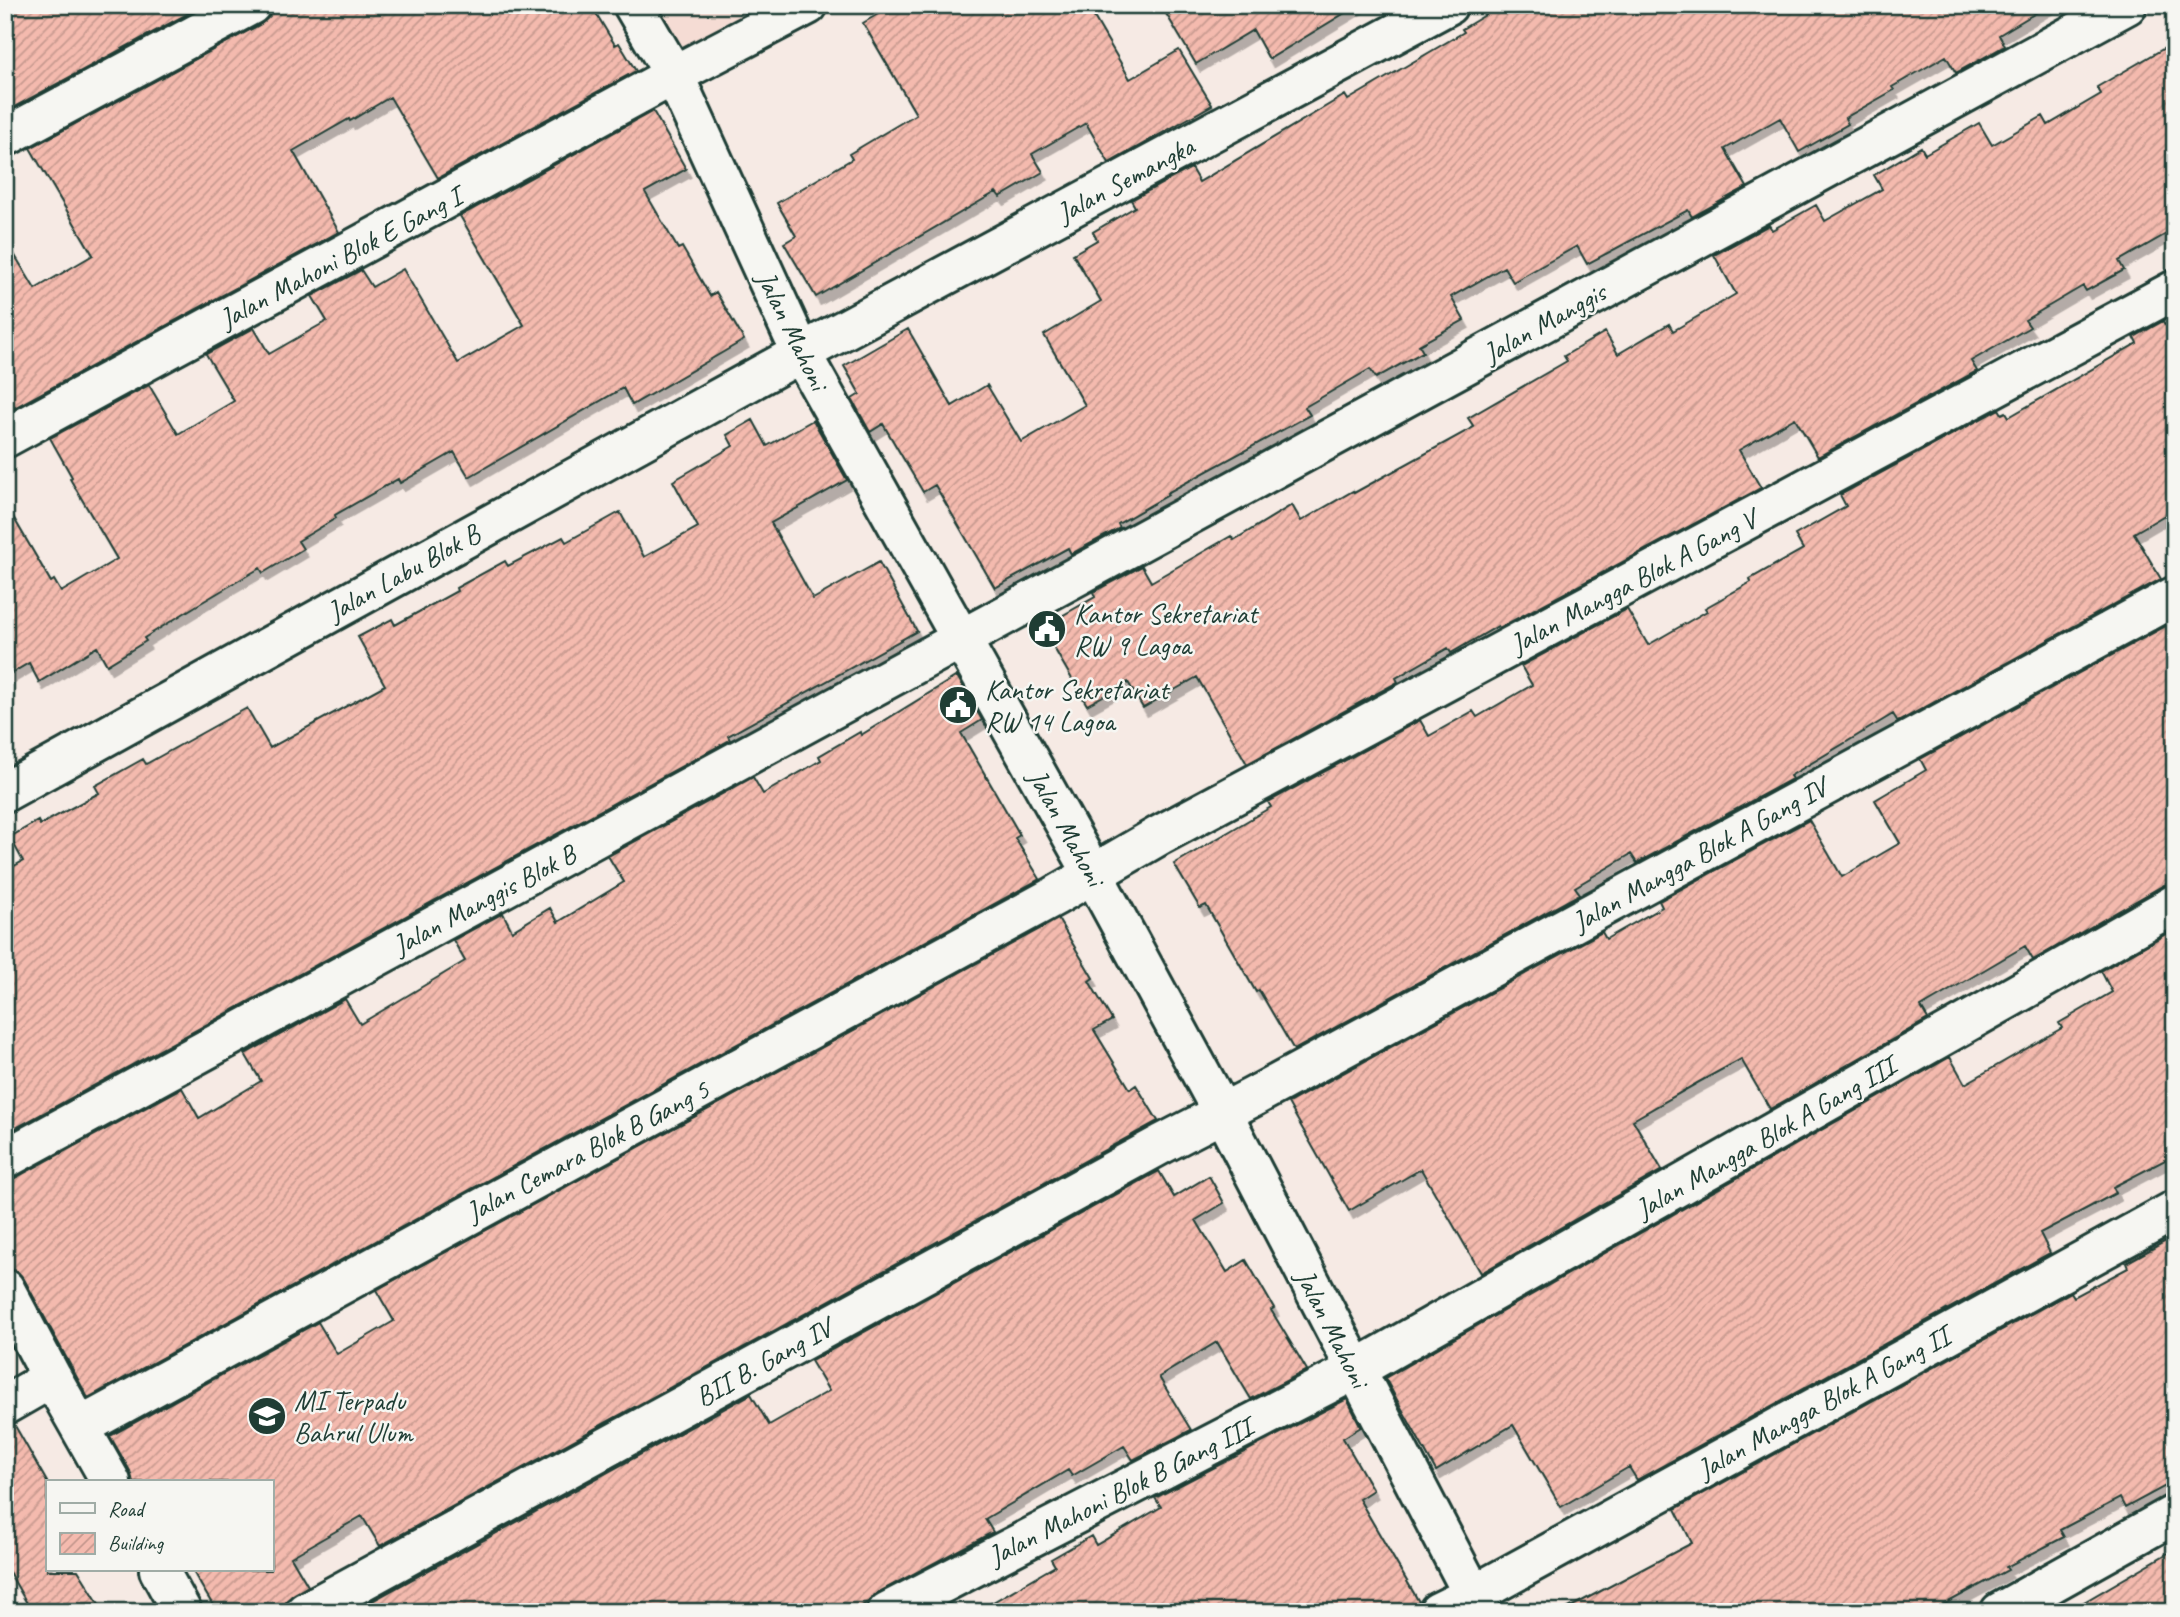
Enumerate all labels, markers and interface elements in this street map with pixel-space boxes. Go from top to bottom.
street label: Jalan Semangka [1049,128,1201,231]
street label: Jalan Mahoni Blok E Gang I [212,176,472,337]
street label: Jalan Mahoni [748,263,838,399]
street label: Jalan Manggis [1475,273,1614,371]
street label: Jalan Mangga Blok A Gang V [1502,499,1767,662]
street label: Jalan Labu Blok B [319,515,488,630]
place label: Kantor Sekretariat RW 9 Lagoa [1074,596,1260,663]
public building icon: Kantor Sekretariat RW 9 Lagoa [1026,608,1068,650]
place label: Kantor Sekretariat RW 14 Lagoa [985,672,1171,739]
public building icon: Kantor Sekretariat RW 14 Lagoa [937,684,979,726]
street label: Jalan Mahoni [1019,761,1115,895]
street label: Jalan Mangga Blok A Gang IV [1564,767,1837,940]
street label: Jalan Manggis Blok B [385,835,584,963]
street label: Jalan Mangga Blok A Gang III [1627,1046,1907,1227]
street label: Jalan Cemara Blok B Gang 5 [458,1071,716,1230]
street label: Jalan Mahoni [1287,1262,1379,1397]
street label: BII B. Gang IV [689,1308,842,1414]
street label: Jalan Mangga Blok A Gang II [1689,1316,1961,1487]
place label: MI Terpadu Bahrul Ulum [294,1383,414,1450]
school or university icon: MI Terpadu Bahrul Ulum [246,1395,288,1437]
street label: Jalan Mahoni Blok B Gang III [981,1407,1263,1574]
legend [46,1480,273,1572]
text: Road [108,1496,147,1522]
text: Building [108,1530,165,1556]

